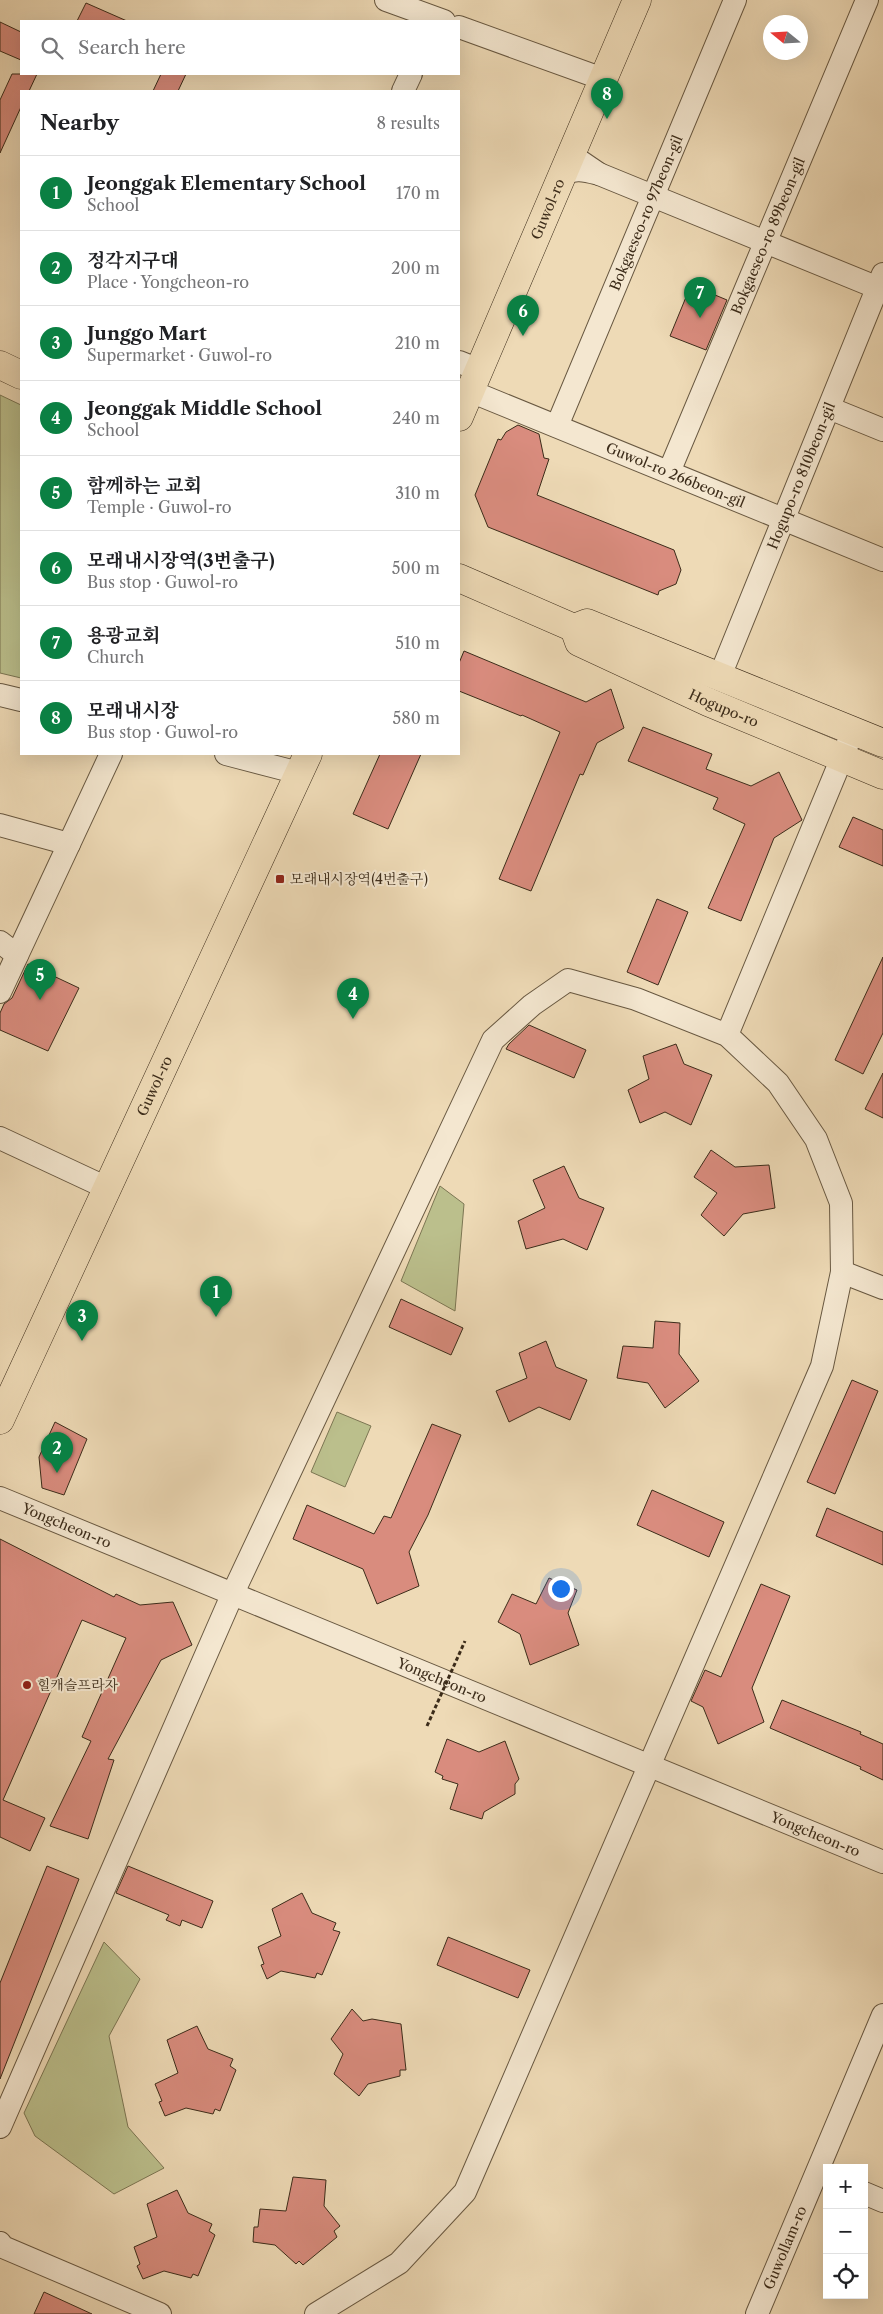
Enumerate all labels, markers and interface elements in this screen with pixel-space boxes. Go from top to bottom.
north arrow [763,15,808,60]
search box [20,20,460,75]
icon: search [38,34,66,62]
text: Search here [78,36,186,59]
pin: 8 [591,78,623,119]
text: Nearby [40,110,119,135]
text: 8 results [377,113,440,133]
street label: Bokgaeseo-ro 97beon-gil [606,132,687,293]
street label: Bokgaeseo-ro 89beon-gil [727,155,809,317]
text: Jeonggak Elementary School [87,172,366,195]
street label: Guwol-ro [527,176,569,242]
text: 1 [52,183,60,203]
text: 170 m [396,183,440,203]
text: School [87,195,139,215]
text: 정각지구대 [87,249,179,272]
text: 2 [51,258,61,278]
text: 200 m [391,258,440,278]
text: Place · Yongcheon-ro [87,272,249,292]
pin: 7 [684,277,716,318]
pin: 6 [507,295,539,336]
text: Junggo Mart [87,322,207,345]
text: 3 [51,333,61,353]
text: 210 m [395,333,440,353]
text: Supermarket · Guwol-ro [87,345,272,365]
text: Jeonggak Middle School [87,397,322,420]
street label: Hogupo-ro 810beon-gil [763,400,839,552]
text: 4 [51,408,61,428]
text: 240 m [392,408,440,428]
text: School [87,420,139,440]
street label: Guwol-ro 266beon-gil [603,439,748,512]
text: 함께하는 교회 [87,474,202,497]
text: 5 [52,483,60,503]
text: 310 m [395,483,440,503]
text: Temple · Guwol-ro [87,497,232,517]
text: 모래내시장역(3번출구) [87,549,275,572]
text: 6 [51,558,61,578]
text: 500 m [392,558,440,578]
text: Bus stop · Guwol-ro [87,572,238,592]
text: 용광교회 [87,624,160,647]
text: 7 [52,633,60,653]
text: 510 m [395,633,440,653]
text: Church [87,647,144,667]
street label: Hogupo-ro [686,685,761,731]
text: 모래내시장 [87,699,179,722]
text: 8 [51,708,61,728]
text: 580 m [393,708,440,728]
text: Bus stop · Guwol-ro [87,722,238,742]
place label: 모래내시장역(4번출구) [290,870,428,888]
marker: 모래내시장역(4번출구) [274,873,286,885]
pin: 5 [24,959,56,1000]
pin: 4 [337,978,369,1019]
street label: Guwol-ro [133,1053,176,1119]
pin: 1 [200,1276,232,1317]
pin: 3 [66,1300,98,1341]
pin: 2 [41,1432,73,1473]
street label: Yongcheon-ro [18,1499,114,1552]
your location [548,1576,574,1602]
street label: Yongcheon-ro [394,1653,489,1707]
place label: 힐캐슬프라자 [37,1676,119,1694]
marker: 힐캐슬프라자 [21,1679,33,1691]
street label: Yongcheon-ro [767,1807,863,1861]
map controls [823,2164,868,2299]
button: + [823,2164,868,2209]
street label: Guwollam-ro [759,2203,811,2292]
button: − [823,2209,868,2254]
button: locate [823,2254,868,2299]

